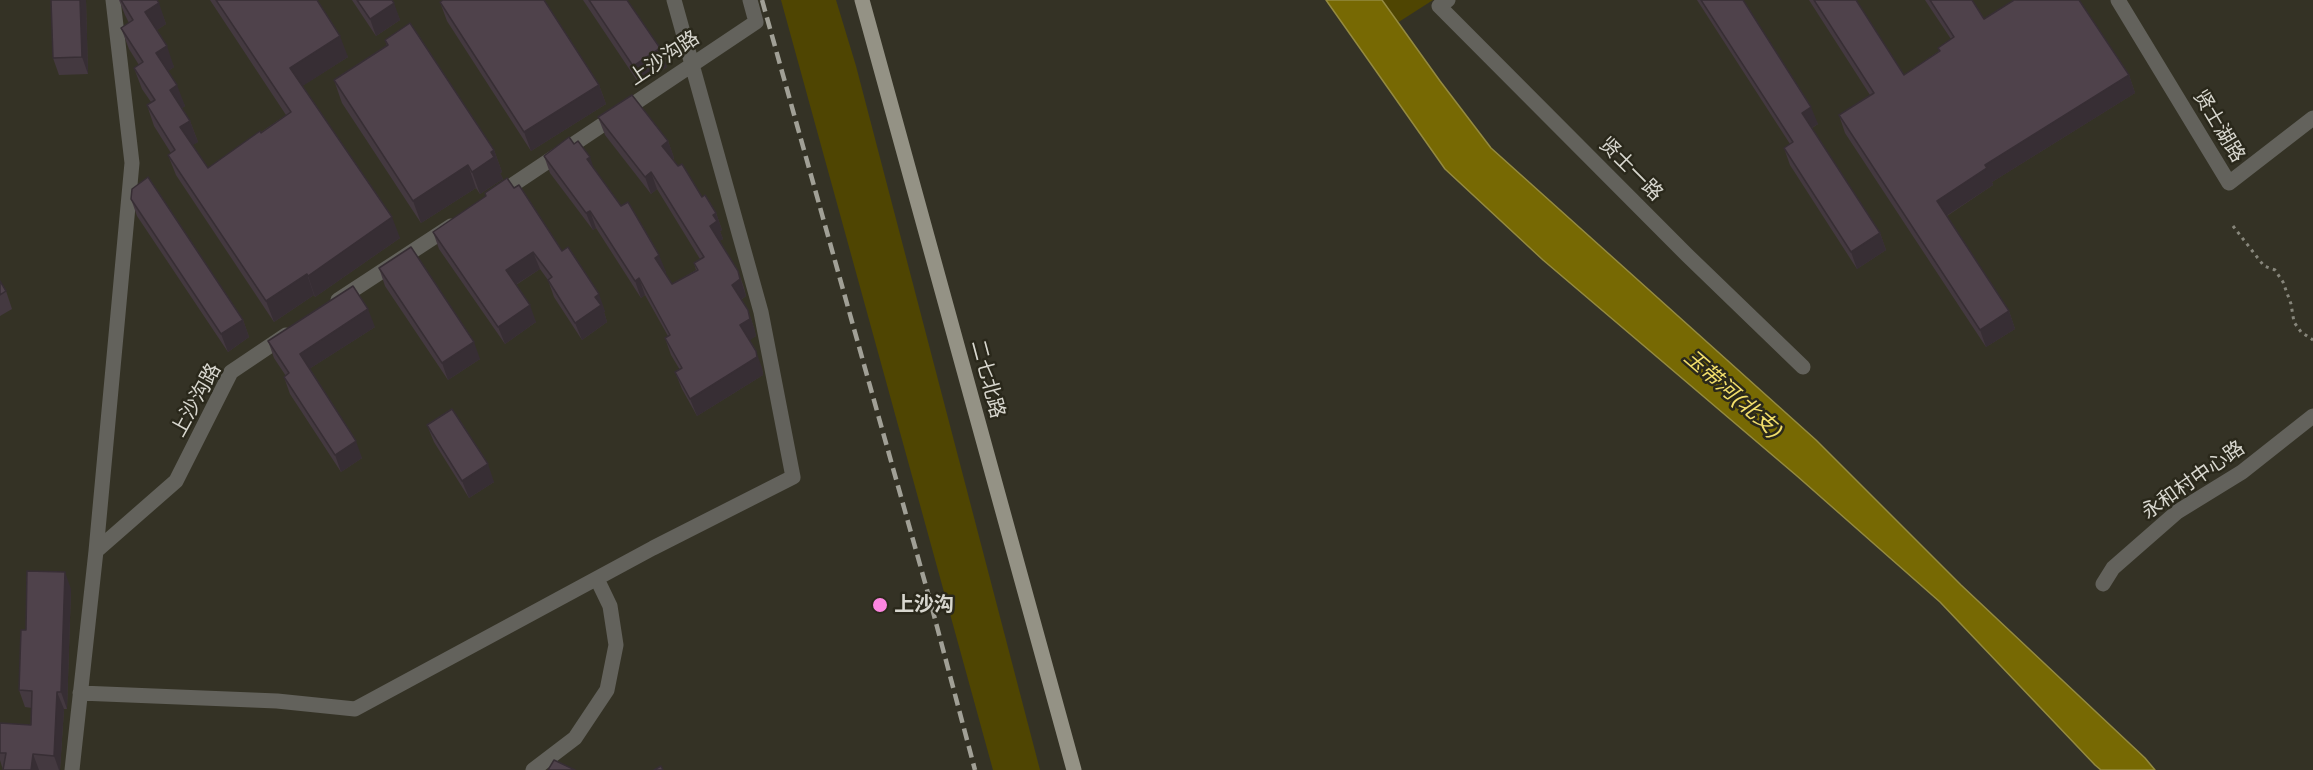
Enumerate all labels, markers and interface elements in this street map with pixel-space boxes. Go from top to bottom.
street label: 上沙沟路 [624,26,704,90]
street label: 贤士湖路 [2188,86,2250,166]
street label: 贤士一路 [1594,132,1668,206]
street label: 二七北路 [966,337,1010,421]
water label: 玉带河(北支) [1679,345,1787,443]
street label: 上沙沟路 [166,359,226,441]
street label: 永和村中心路 [2137,436,2249,524]
place label: 上沙沟 [894,593,954,617]
marker: 上沙沟 [871,596,889,614]

